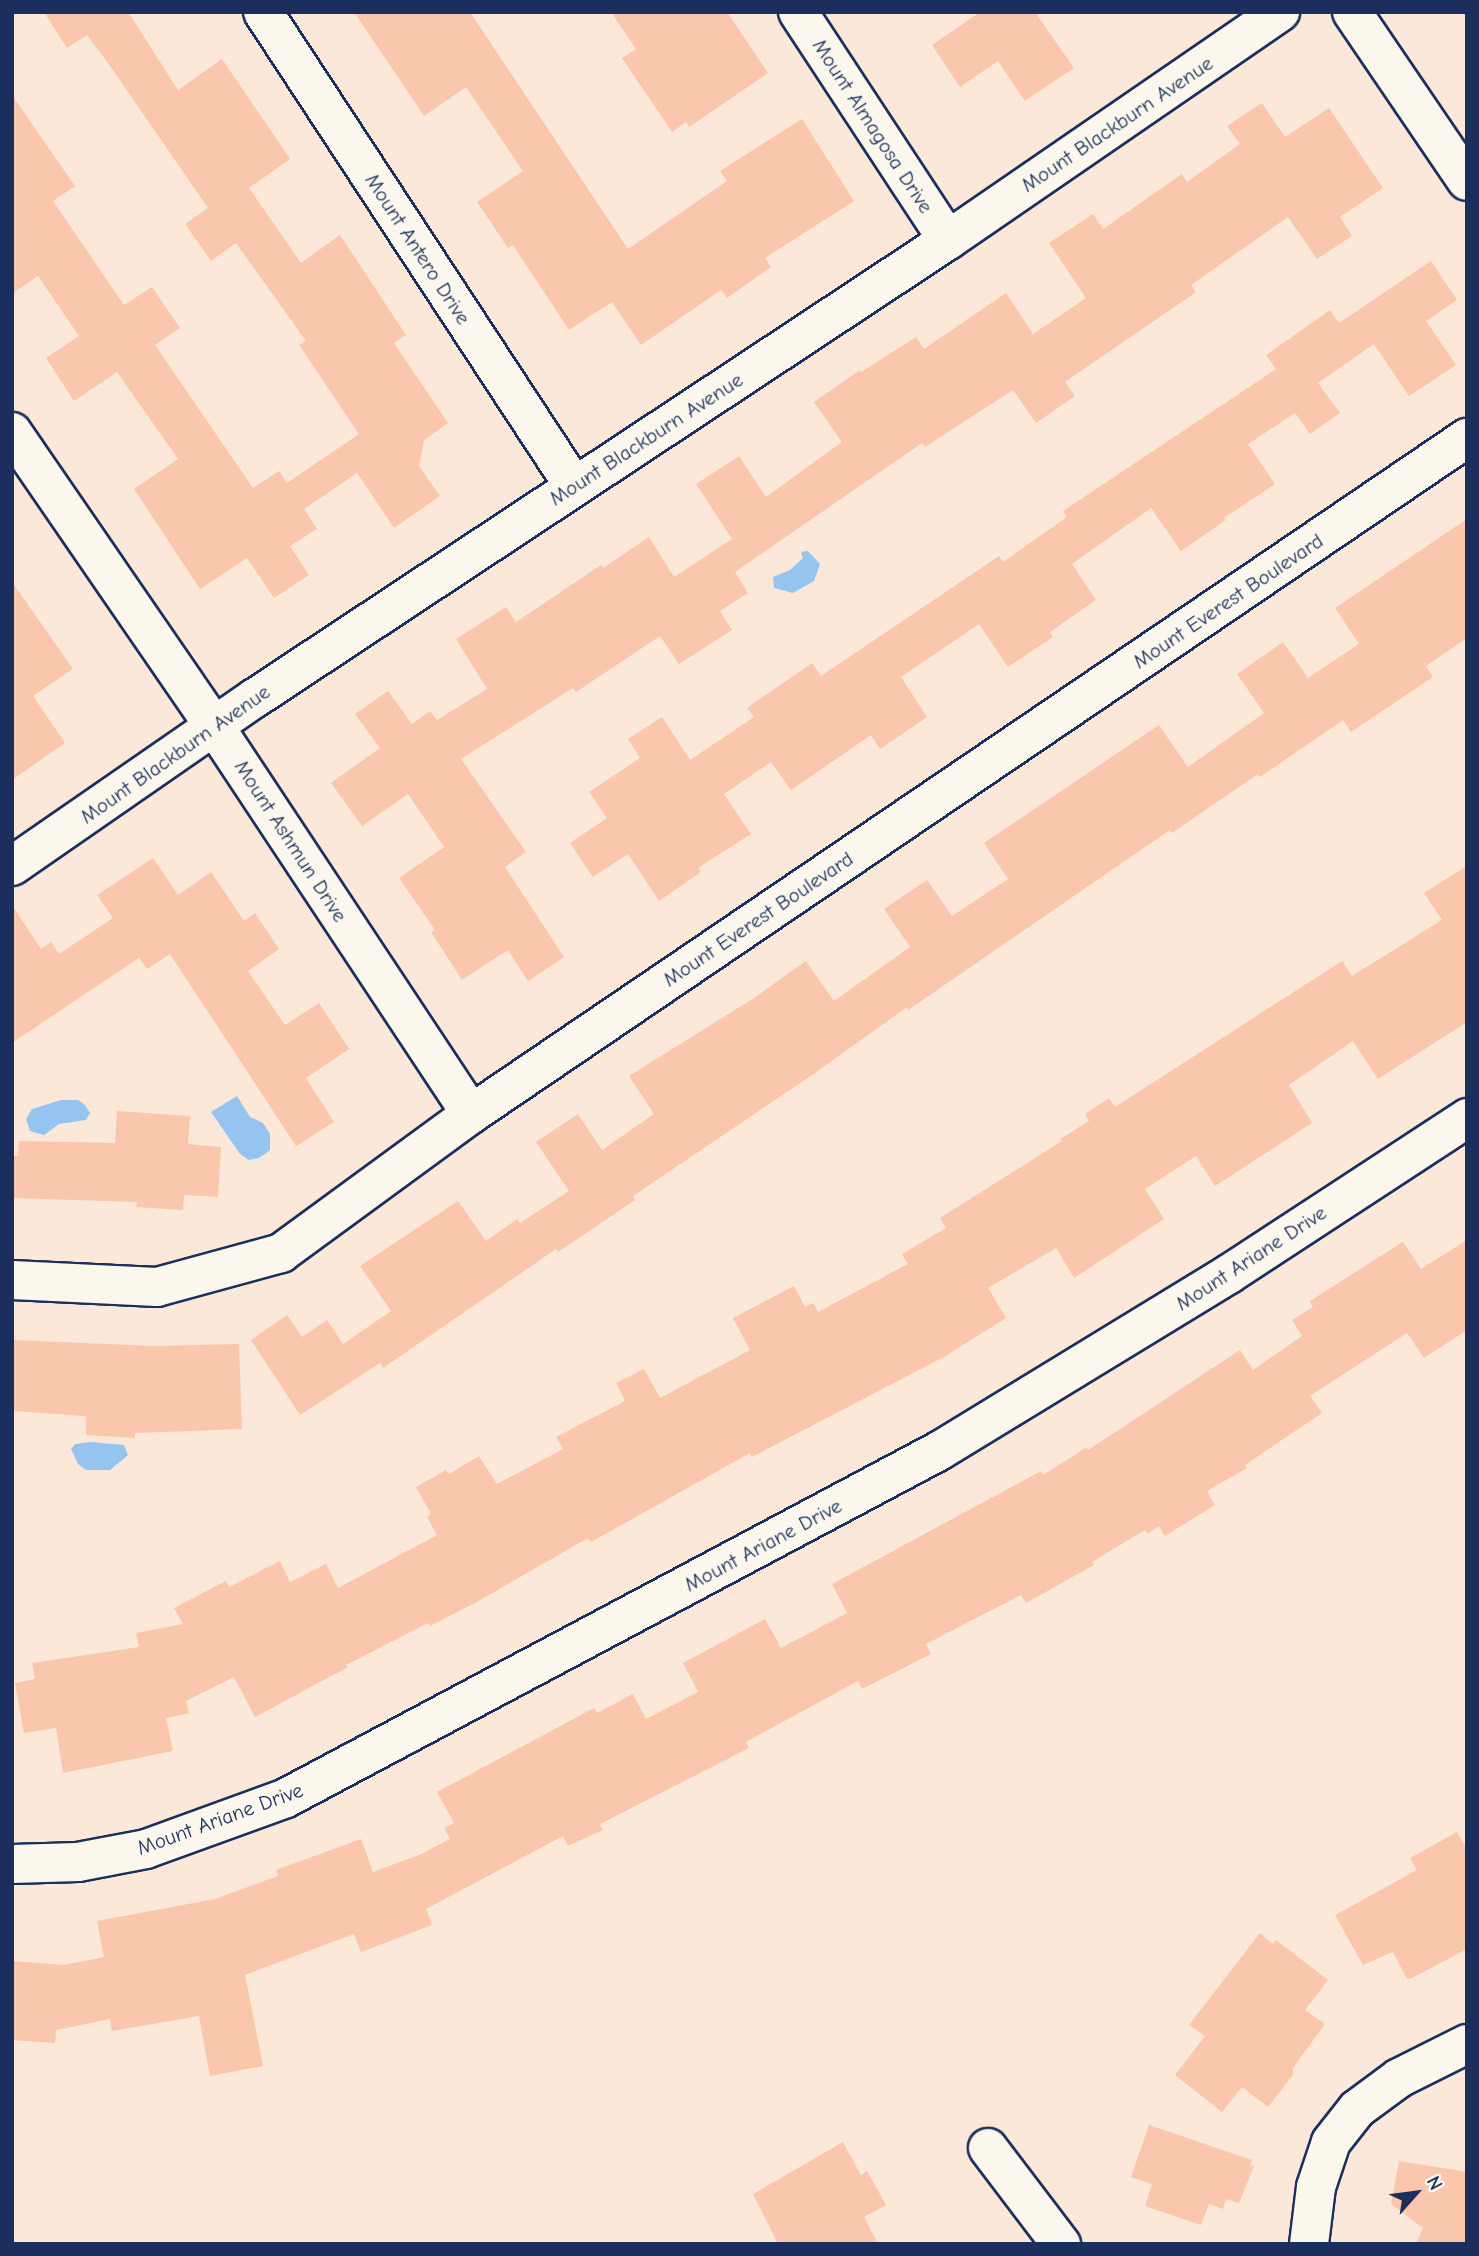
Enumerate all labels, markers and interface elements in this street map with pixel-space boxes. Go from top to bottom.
street label: Mount Almagosa Drive [807,34,939,218]
street label: Mount Blackburn Avenue [1016,50,1218,198]
street label: Mount Antero Drive [360,169,476,329]
street label: Mount Blackburn Avenue [544,367,748,511]
street label: Mount Everest Boulevard [1128,528,1328,674]
street label: Mount Blackburn Avenue [75,679,275,829]
street label: Mount Ashmun Drive [229,755,353,927]
street label: Mount Everest Boulevard [658,846,858,992]
street label: Mount Ariane Drive [1171,1200,1331,1316]
street label: Mount Ariane Drive [680,1493,846,1597]
street label: Mount Ariane Drive [134,1777,306,1861]
north arrow [1381,2158,1451,2228]
text: N [1422,2172,1447,2194]

